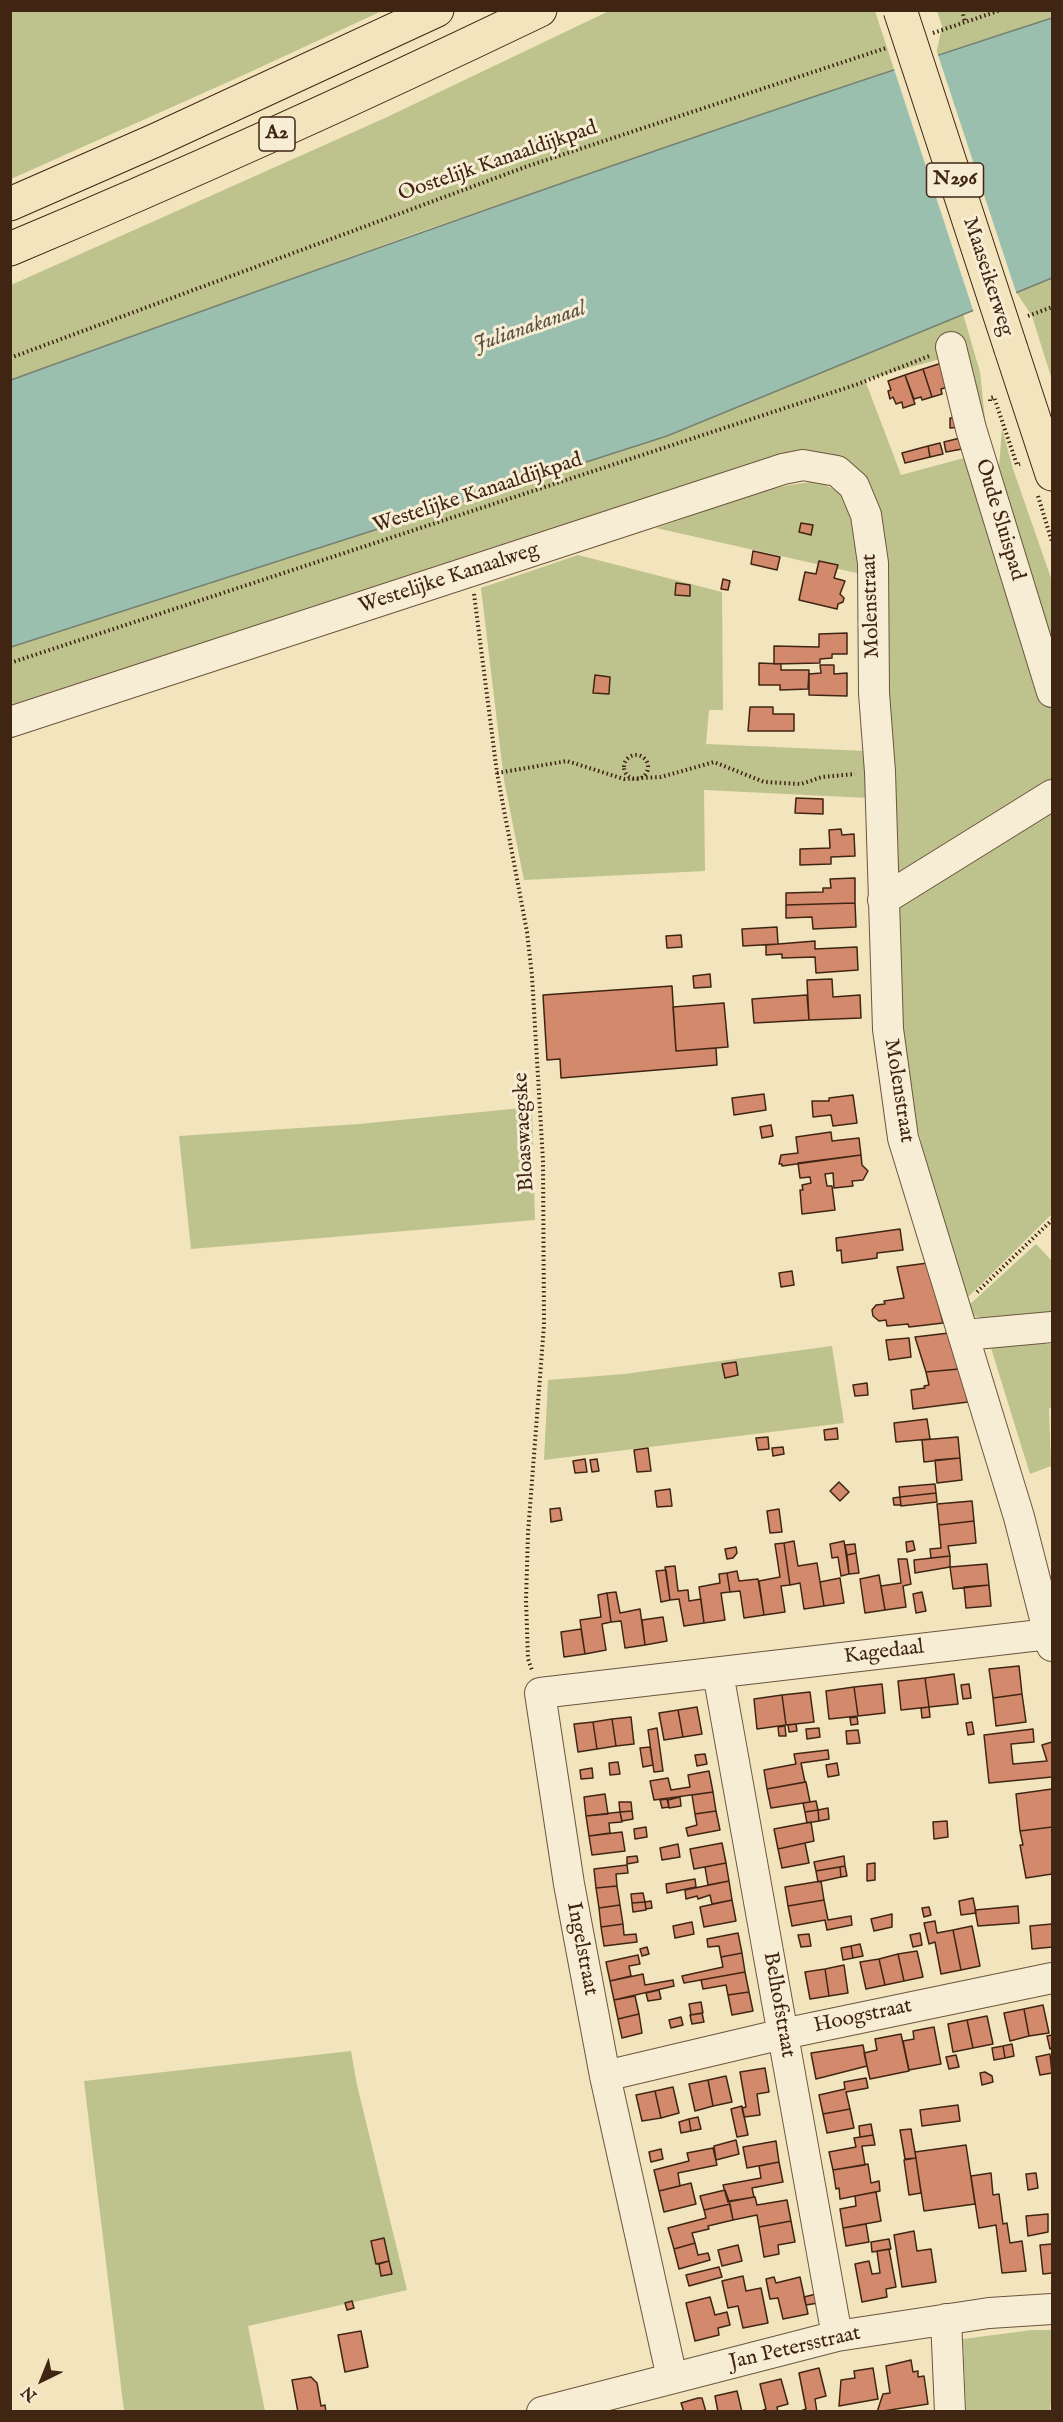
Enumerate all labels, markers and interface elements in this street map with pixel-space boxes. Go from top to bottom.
street label: Oostelijk Kanaaldijkpad [395,116,601,208]
road number: A2 [259,117,295,151]
road number: N296 [926,163,984,197]
street label: Maaseikerweg [956,214,1018,340]
water label: Julianakanaal [470,297,590,359]
street label: Westelijke Kanaaldijkpad [370,448,586,540]
street label: Oude Sluispad [969,456,1029,584]
street label: Westelijke Kanaalweg [356,538,542,620]
street label: Molenstraat [858,553,886,659]
street label: Molenstraat [877,1037,919,1145]
street label: Bloaswaegske [509,1072,541,1192]
street label: Kagedaal [843,1636,925,1670]
street label: Ingelstraat [560,1900,602,1998]
street label: Belhofstraat [756,1950,800,2060]
street label: Hoogstraat [812,1994,914,2040]
street label: Jan Petersstraat [727,2322,863,2376]
north arrow [12,2350,72,2410]
text: N [18,2381,42,2405]

